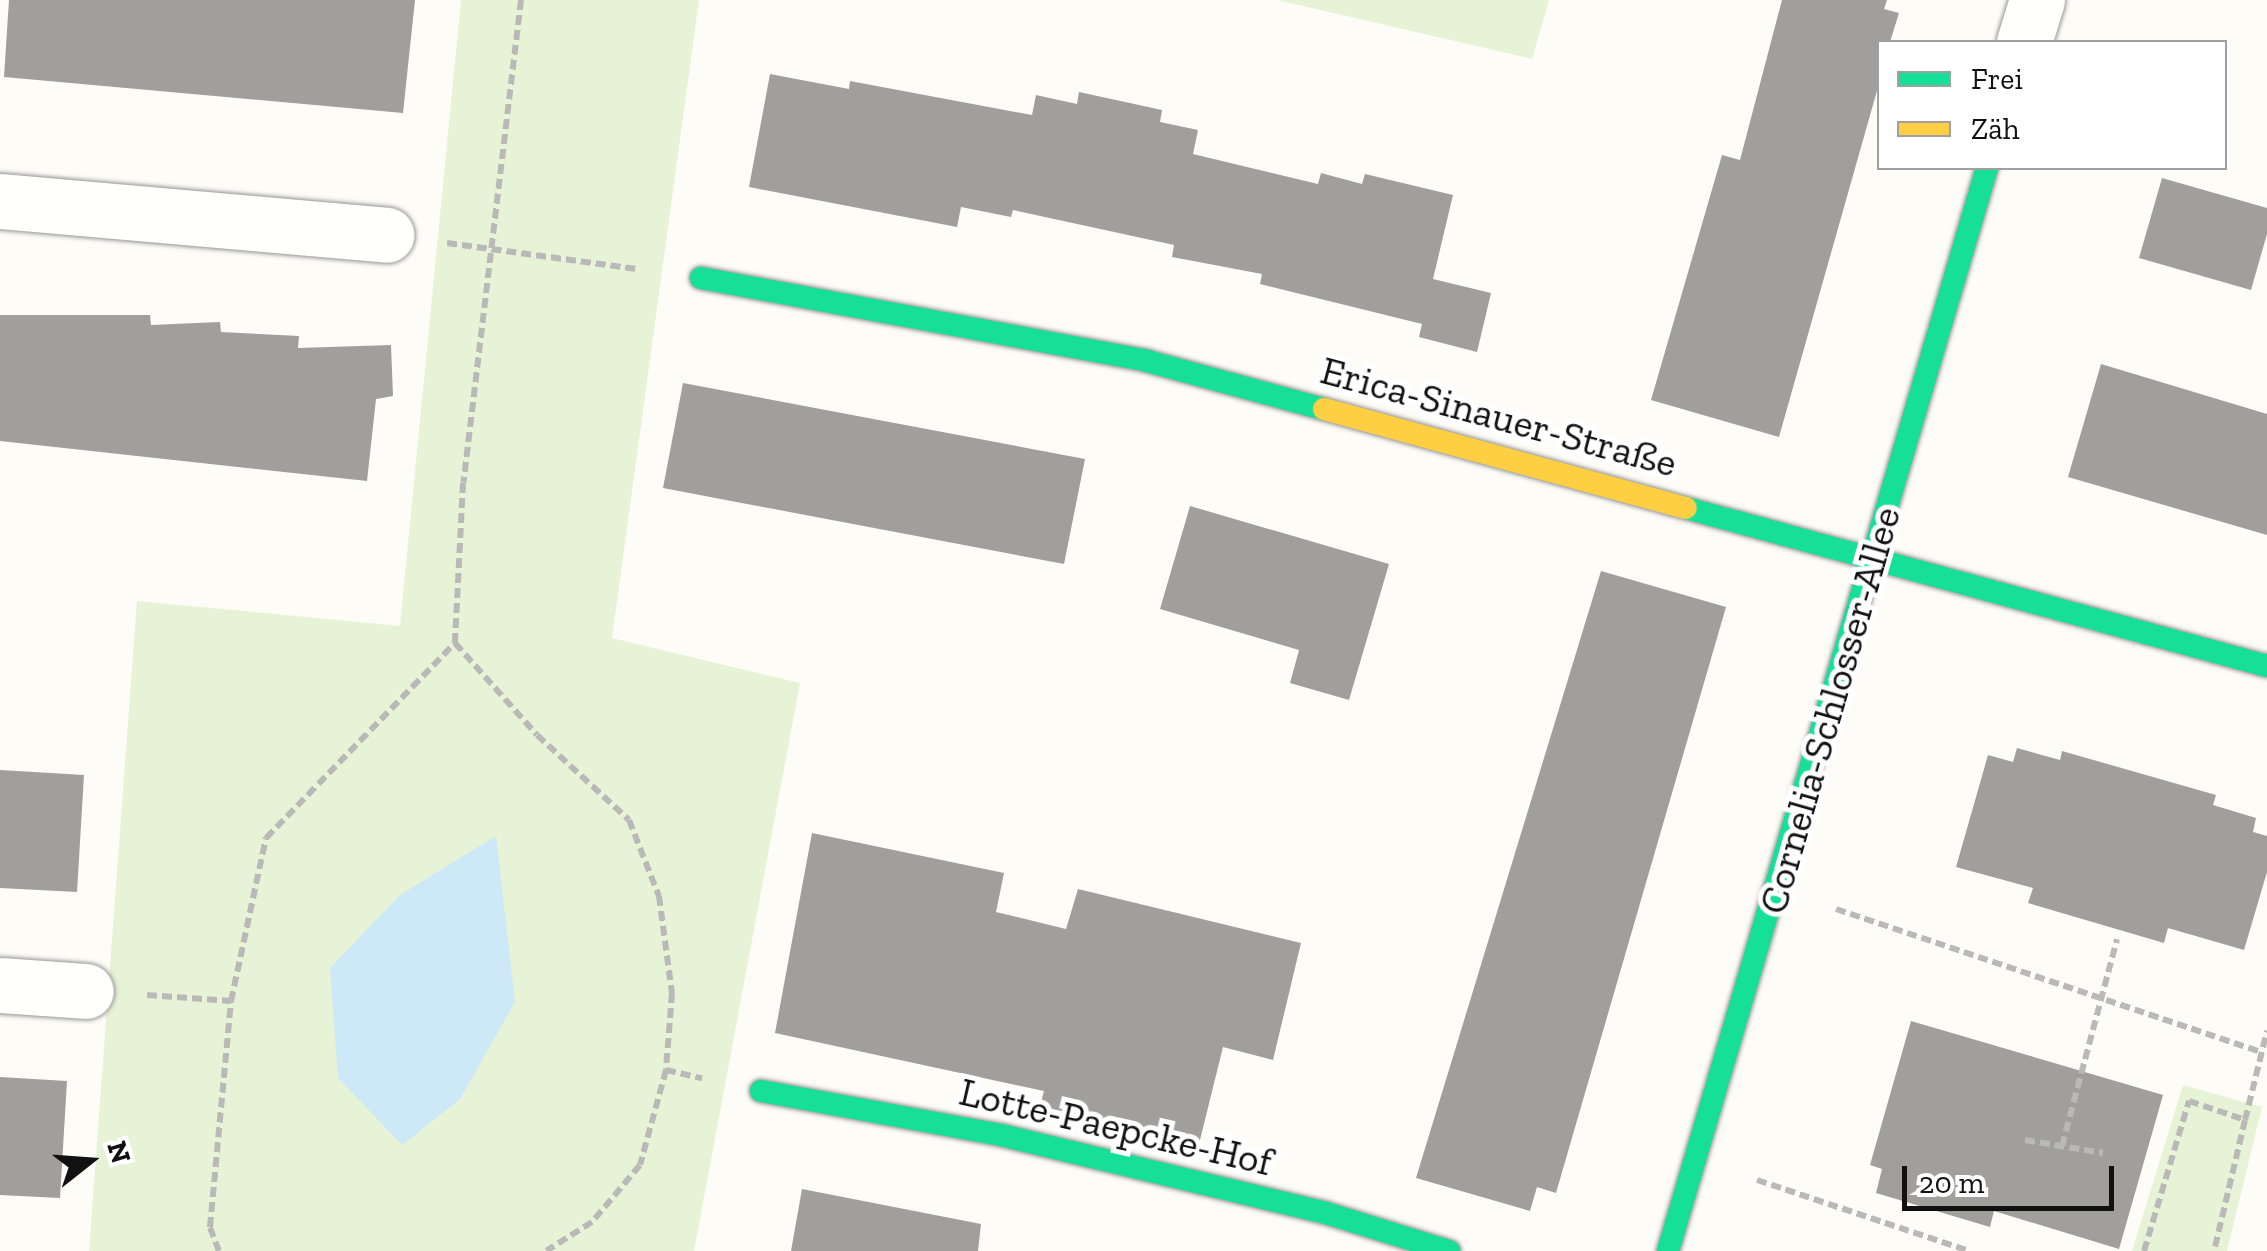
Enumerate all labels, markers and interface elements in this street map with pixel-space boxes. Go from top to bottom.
legend [1877,40,2227,170]
text: Frei [1971,61,2023,97]
text: Zäh [1971,111,2020,147]
street label: Erica-Sinauer-Straße [1316,345,1682,487]
street label: Cornelia-Schlosser-Allee [1748,501,1910,919]
street label: Lotte-Paepcke-Hof [955,1067,1277,1185]
north arrow [40,1111,140,1211]
text: N [100,1137,138,1167]
scale bar [1907,1146,2120,1208]
text: 20 m [1919,1165,1984,1201]

